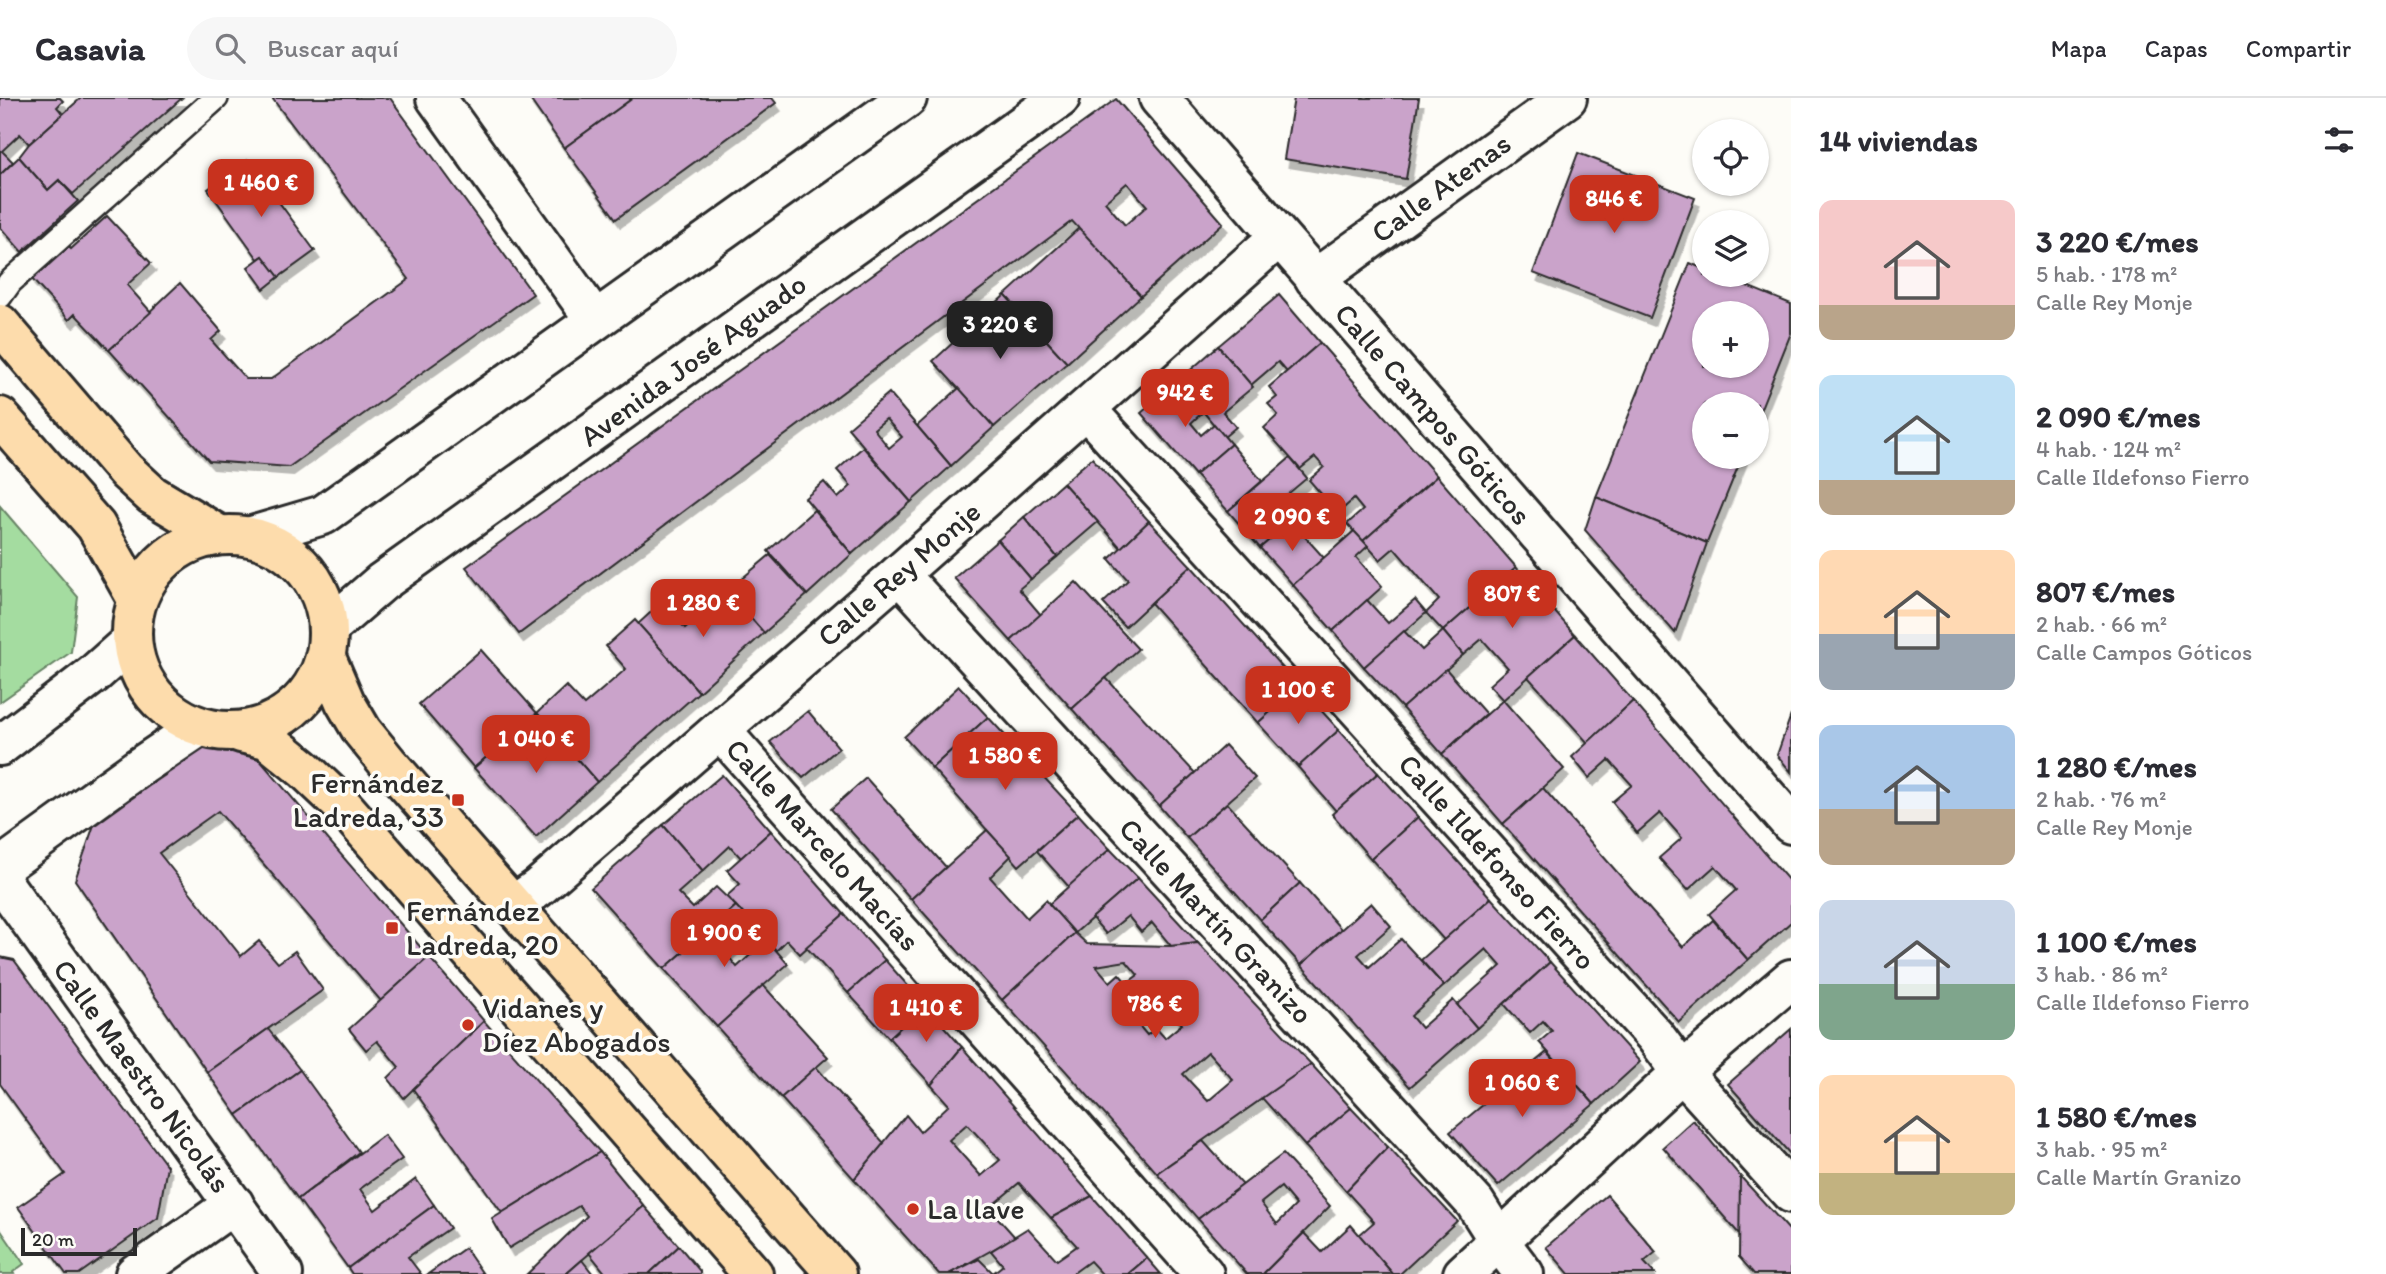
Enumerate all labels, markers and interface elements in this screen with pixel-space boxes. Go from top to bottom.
search box [187,17,677,80]
text: Casavia [35,29,145,68]
icon: search [211,29,249,67]
text: Buscar aquí [267,32,399,64]
text: Mapa [2051,34,2107,63]
text: Capas [2145,34,2208,63]
text: Compartir [2246,34,2351,63]
map controls [1692,119,1769,469]
button: locate [1692,119,1769,196]
icon: filters [2320,121,2358,159]
text: 14 viviendas [1819,122,1978,159]
street label: Calle Atenas [1364,124,1518,251]
pin: 1 460 € [196,159,326,219]
text: 1 460 € [224,168,298,196]
pin: 846 € [1565,176,1663,235]
text: 846 € [1586,184,1642,212]
button: layers [1692,210,1769,287]
text: 3 220 €/mes [2036,223,2199,260]
icon: home [1875,228,1959,312]
text: 5 hab. · 178 m² [2036,260,2177,288]
street label: Avenida José Aguado [572,265,813,454]
text: Calle Rey Monje [2036,288,2193,316]
street label: Calle Campos Góticos [1327,295,1540,532]
button: + [1692,301,1769,378]
pin: 3 220 € [935,302,1065,361]
text: 3 220 € [963,310,1037,338]
pin: 942 € [1136,370,1234,429]
text: 942 € [1157,378,1213,406]
button: − [1692,392,1769,469]
text: 2 090 €/mes [2036,398,2201,435]
icon: home [1875,403,1959,487]
text: 4 hab. · 124 m² [2036,435,2181,463]
text: Calle Ildefonso Fierro [2036,463,2249,491]
street label: Calle Rey Monje [809,493,988,655]
pin: 2 090 € [1227,494,1357,553]
text: 2 090 € [1254,502,1330,530]
pin: 807 € [1463,570,1561,630]
text: 807 €/mes [2036,573,2175,610]
icon: home [1875,578,1959,662]
text: 807 € [1484,579,1540,607]
pin: 1 280 € [638,580,768,639]
text: 1 280 € [666,588,740,616]
text: 2 hab. · 66 m² [2036,610,2167,638]
text: Calle Campos Góticos [2036,638,2252,666]
pin: 1 100 € [1233,666,1363,726]
text: 1 100 € [1261,675,1335,703]
pin: 1 040 € [471,716,601,775]
text: 1 040 € [498,724,574,752]
street label: Calle Marcelo Macías [718,731,929,959]
pin: 1 580 € [940,732,1070,792]
text: 1 580 € [968,741,1042,769]
street label: Calle Ildefonso Fierro [1390,746,1604,977]
text: 1 280 €/mes [2036,748,2197,785]
icon: home [1875,753,1959,837]
place label: Fernández Ladreda, 33 [293,764,444,835]
text: 2 hab. · 76 m² [2036,785,2166,813]
marker: Fernández Ladreda, 33 [450,792,466,808]
street label: Calle Martín Granizo [1111,810,1321,1031]
text: Calle Rey Monje [2036,813,2193,841]
place label: Fernández Ladreda, 20 [406,892,559,963]
pin: 1 900 € [659,910,789,969]
text: 1 900 € [687,918,761,946]
marker: Fernández Ladreda, 20 [384,920,400,936]
text: 1 100 €/mes [2036,923,2197,960]
icon: home [1875,928,1959,1012]
street label: Calle Maestro Nicolás [45,952,240,1200]
text: 3 hab. · 86 m² [2036,960,2168,988]
pin: 786 € [1106,981,1204,1040]
pin: 1 410 € [861,984,991,1044]
text: Calle Ildefonso Fierro [2036,988,2249,1016]
place label: Vidanes y Díez Abogados [482,989,671,1060]
text: 786 € [1128,989,1182,1017]
text: 1 410 € [890,993,962,1021]
marker: Vidanes y Díez Abogados [460,1017,476,1033]
pin: 1 060 € [1457,1060,1587,1119]
text: 1 060 € [1485,1068,1559,1096]
text: 1 580 €/mes [2036,1098,2197,1135]
icon: home [1875,1103,1959,1187]
text: 3 hab. · 95 m² [2036,1135,2167,1163]
text: Calle Martín Granizo [2036,1163,2242,1191]
place label: La llave [927,1190,1025,1227]
marker: La llave [905,1201,921,1217]
scale bar [21,1225,136,1257]
text: 20 m [32,1228,74,1251]

